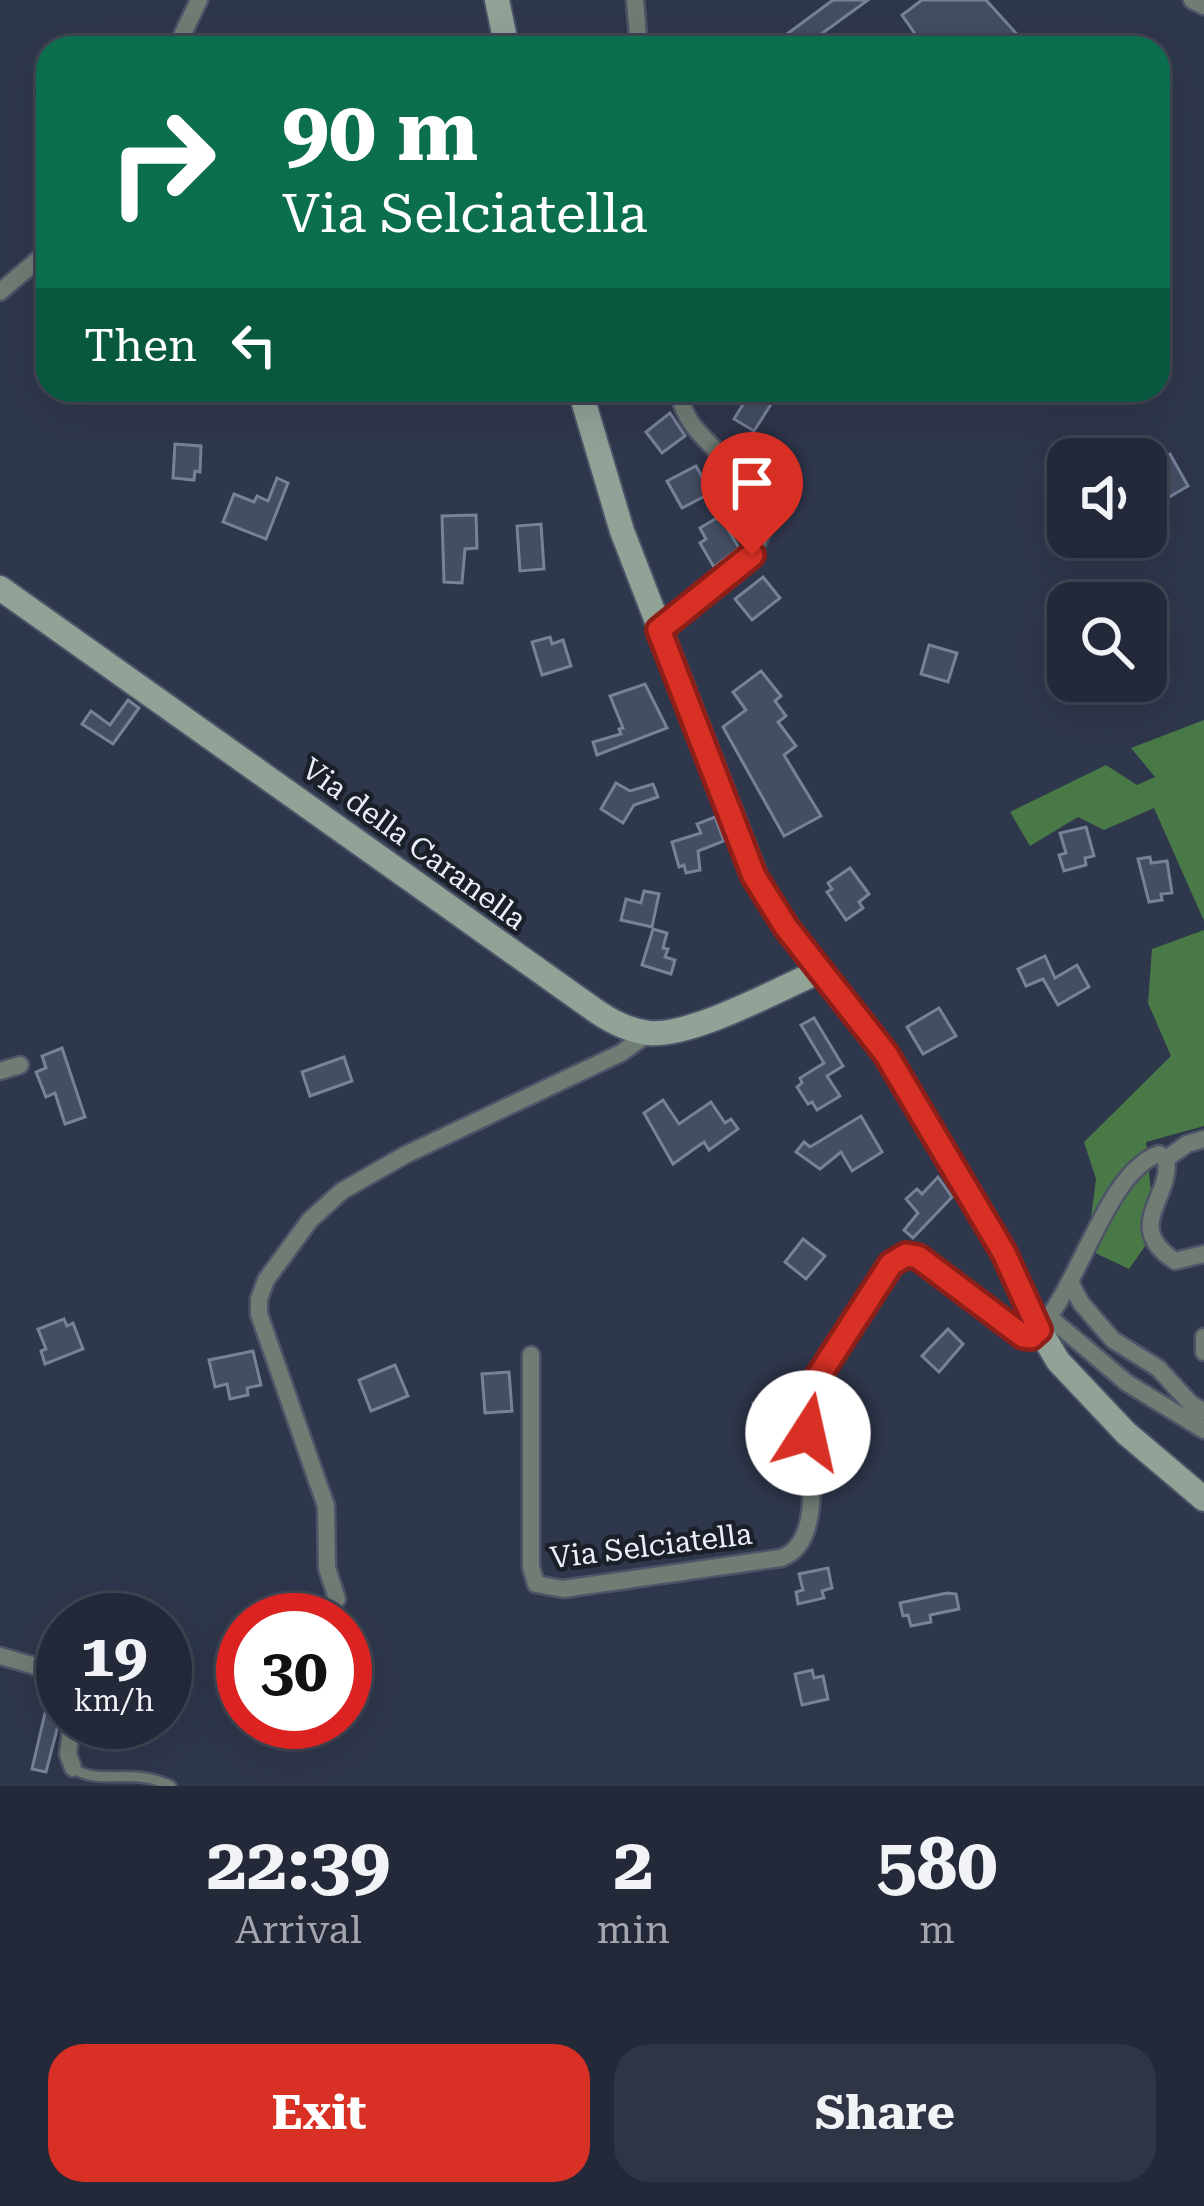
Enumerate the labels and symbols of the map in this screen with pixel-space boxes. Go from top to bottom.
pin [701,432,803,555]
street label: Via della Caranella [295,751,533,937]
position arrow [745,1370,871,1496]
street label: Via Selciatella [548,1516,754,1575]
speed limit sign: 30 [216,1593,372,1749]

